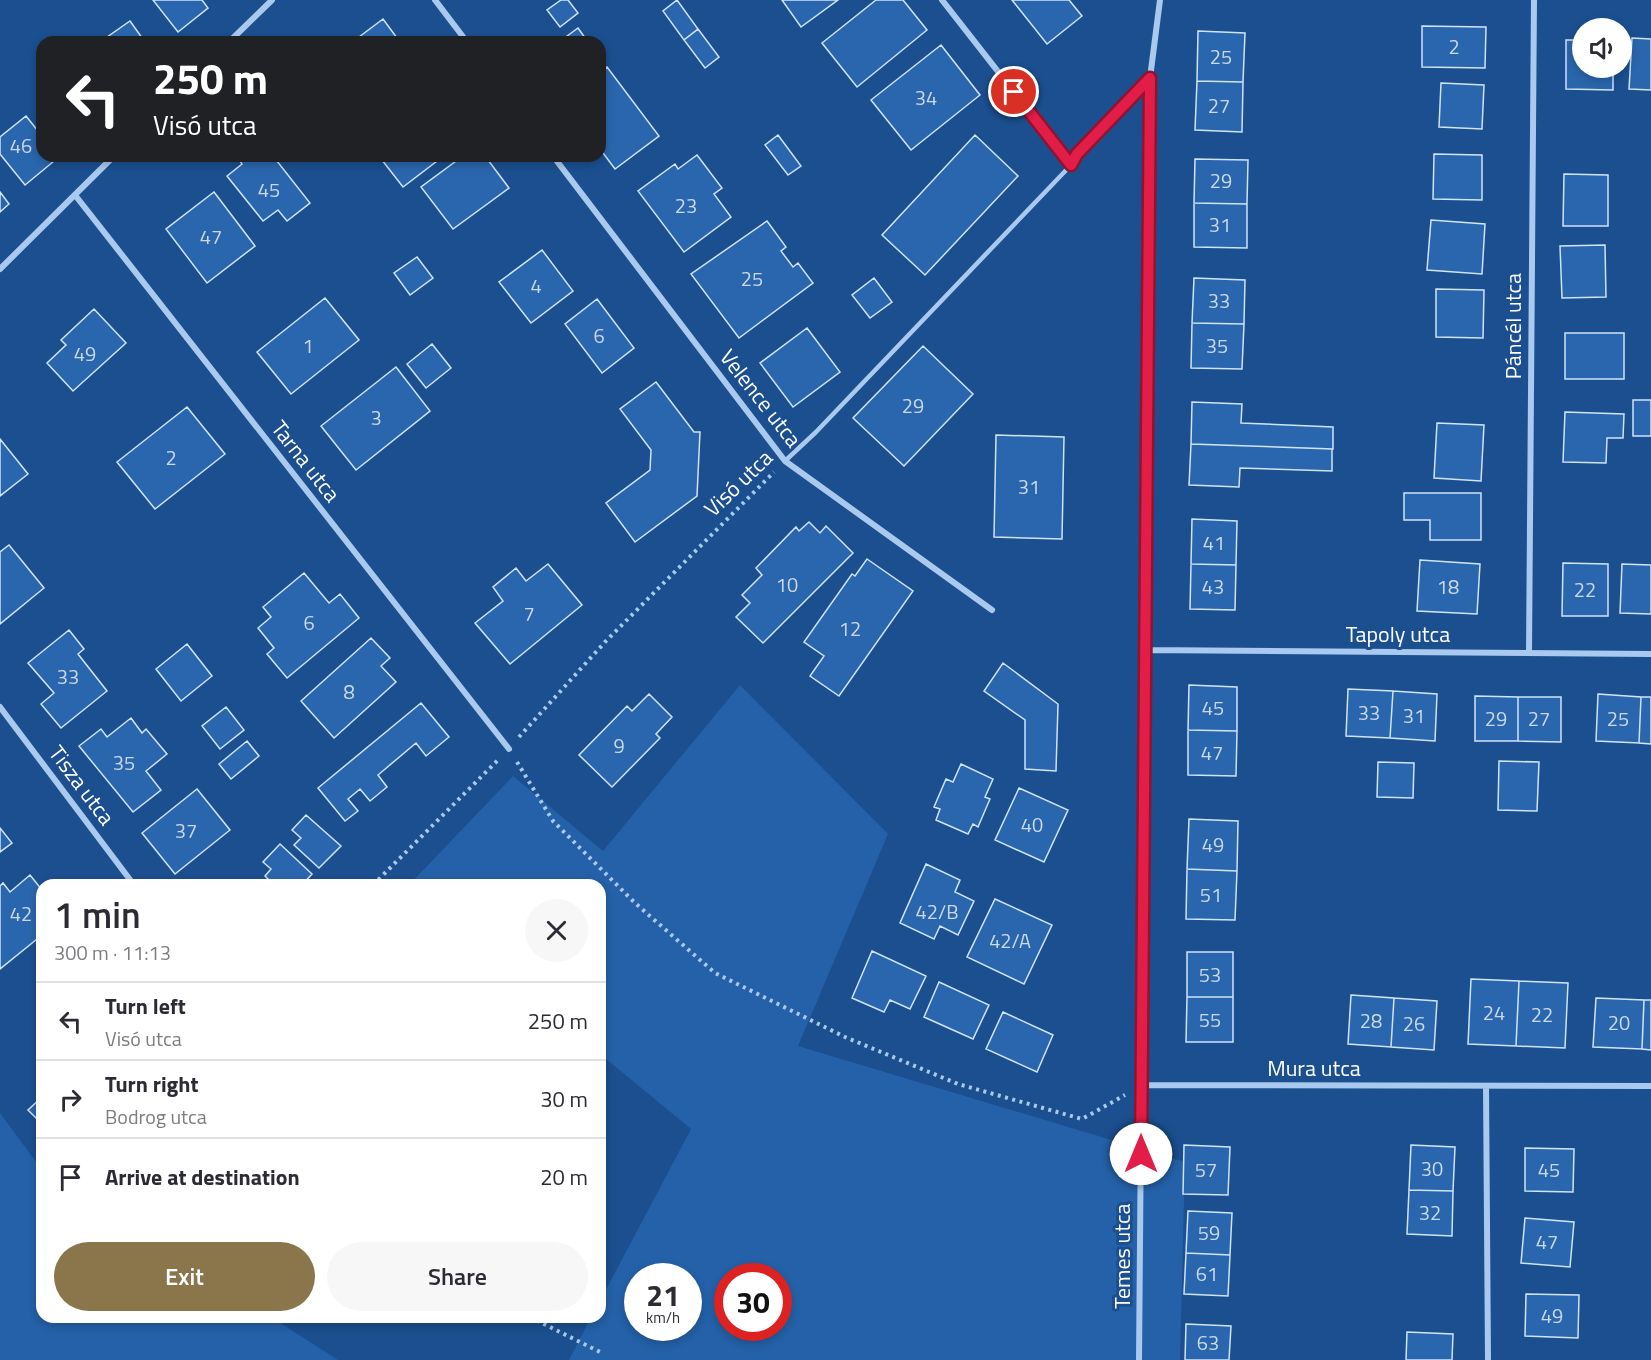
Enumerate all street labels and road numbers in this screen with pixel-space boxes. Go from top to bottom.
street label: Páncél utca [1496,273,1530,379]
street label: Velence utca [712,342,810,454]
street label: Tarna utca [263,413,349,509]
street label: Visó utca [696,441,780,525]
street label: Tapoly utca [1346,617,1450,651]
street label: Tisza utca [41,738,123,832]
street label: Mura utca [1267,1051,1361,1085]
street label: Temes utca [1105,1203,1139,1309]

